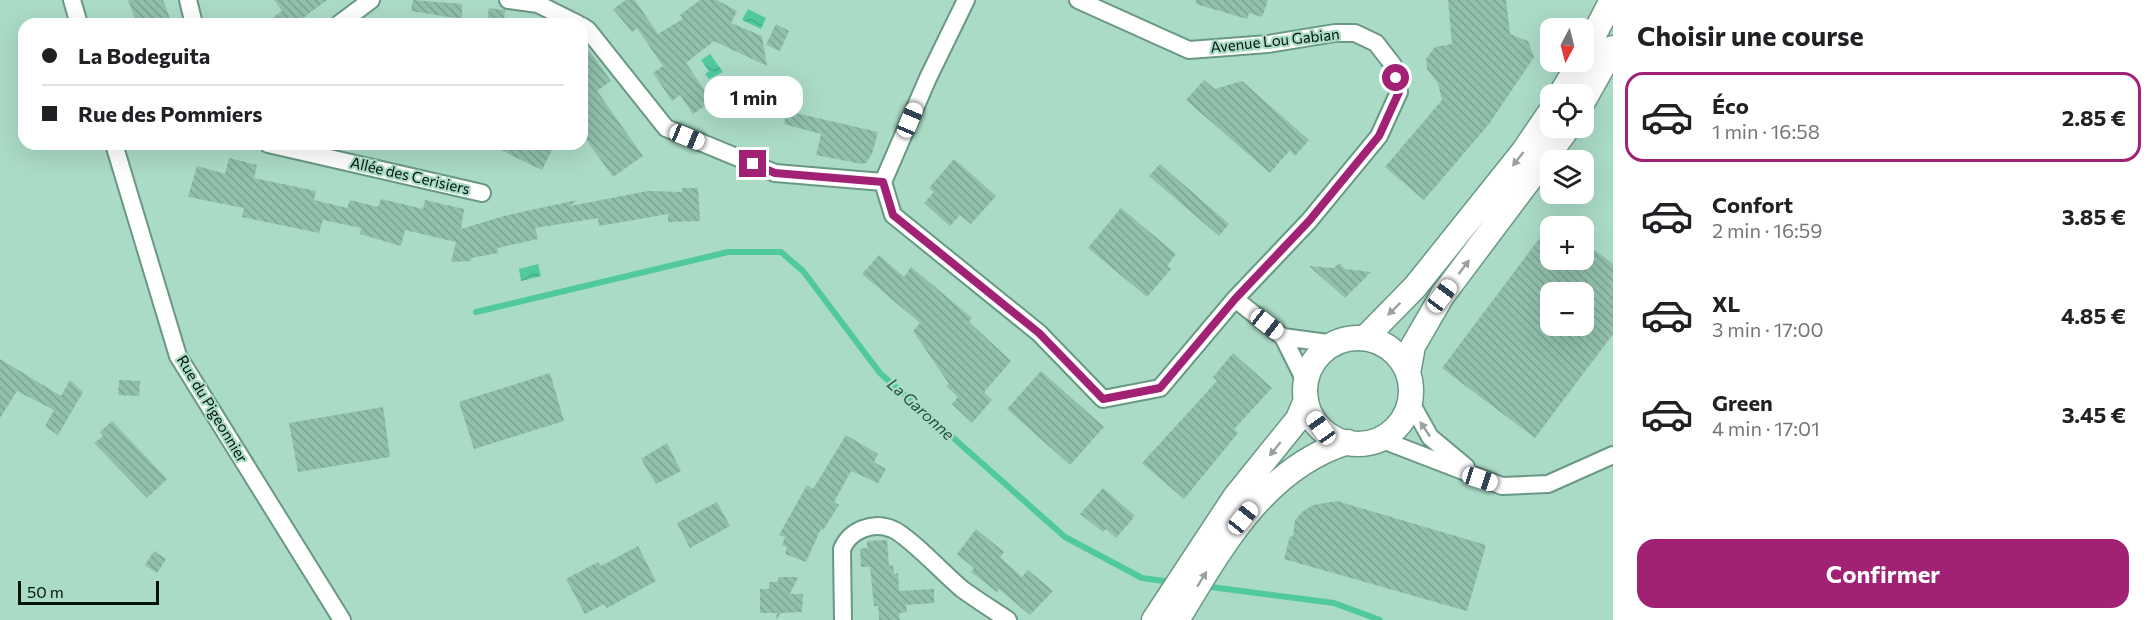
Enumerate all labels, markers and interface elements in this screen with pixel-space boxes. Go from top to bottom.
north arrow [1540,18,1594,72]
map controls [1540,18,1594,336]
text: Choisir une course [1637,19,1864,52]
street label: Avenue Lou Gabian [1209,24,1340,56]
text: La Bodeguita [78,42,210,69]
route start [1382,64,1409,91]
callout: 1 min [704,77,802,119]
button: locate [1540,84,1594,138]
text: 1 min [730,85,777,109]
icon: car [1640,90,1694,144]
text: Éco [1712,92,1749,119]
text: Rue des Pommiers [78,100,262,127]
car [895,100,925,140]
text: 2.85 € [2062,104,2126,131]
text: 1 min · 16:58 [1712,119,1820,143]
car [667,122,707,152]
route end [739,150,766,177]
button: layers [1540,150,1594,204]
one-way arrow [1511,151,1524,167]
street label: Allée des Cerisiers [349,153,472,198]
icon: car [1640,189,1694,243]
text: Confort [1712,191,1793,218]
text: 3.85 € [2062,203,2126,230]
button: + [1540,216,1594,270]
text: 2 min · 16:59 [1712,218,1822,242]
one-way arrow [1457,260,1469,275]
car [1424,276,1460,316]
button: − [1540,282,1594,336]
icon: car [1640,288,1694,342]
text: XL [1712,290,1740,317]
one-way arrow [1386,302,1401,316]
text: 4.85 € [2061,302,2126,329]
car [1247,306,1287,342]
text: 3 min · 17:00 [1712,317,1824,341]
street label: Rue du Pigeonnier [174,352,252,465]
water label: La Garonne [884,374,959,444]
icon: car [1640,387,1694,441]
text: Green [1712,389,1773,416]
text: 3.45 € [2062,401,2126,428]
car [1303,408,1339,448]
text: 4 min · 17:01 [1712,416,1820,440]
one-way arrow [1419,422,1431,438]
one-way arrow [1268,441,1281,457]
car [1460,465,1500,493]
car [1225,498,1261,538]
button: Confirmer [1637,539,2129,608]
one-way arrow [1196,571,1207,587]
scale bar [18,578,159,606]
text: 50 m [27,582,64,601]

